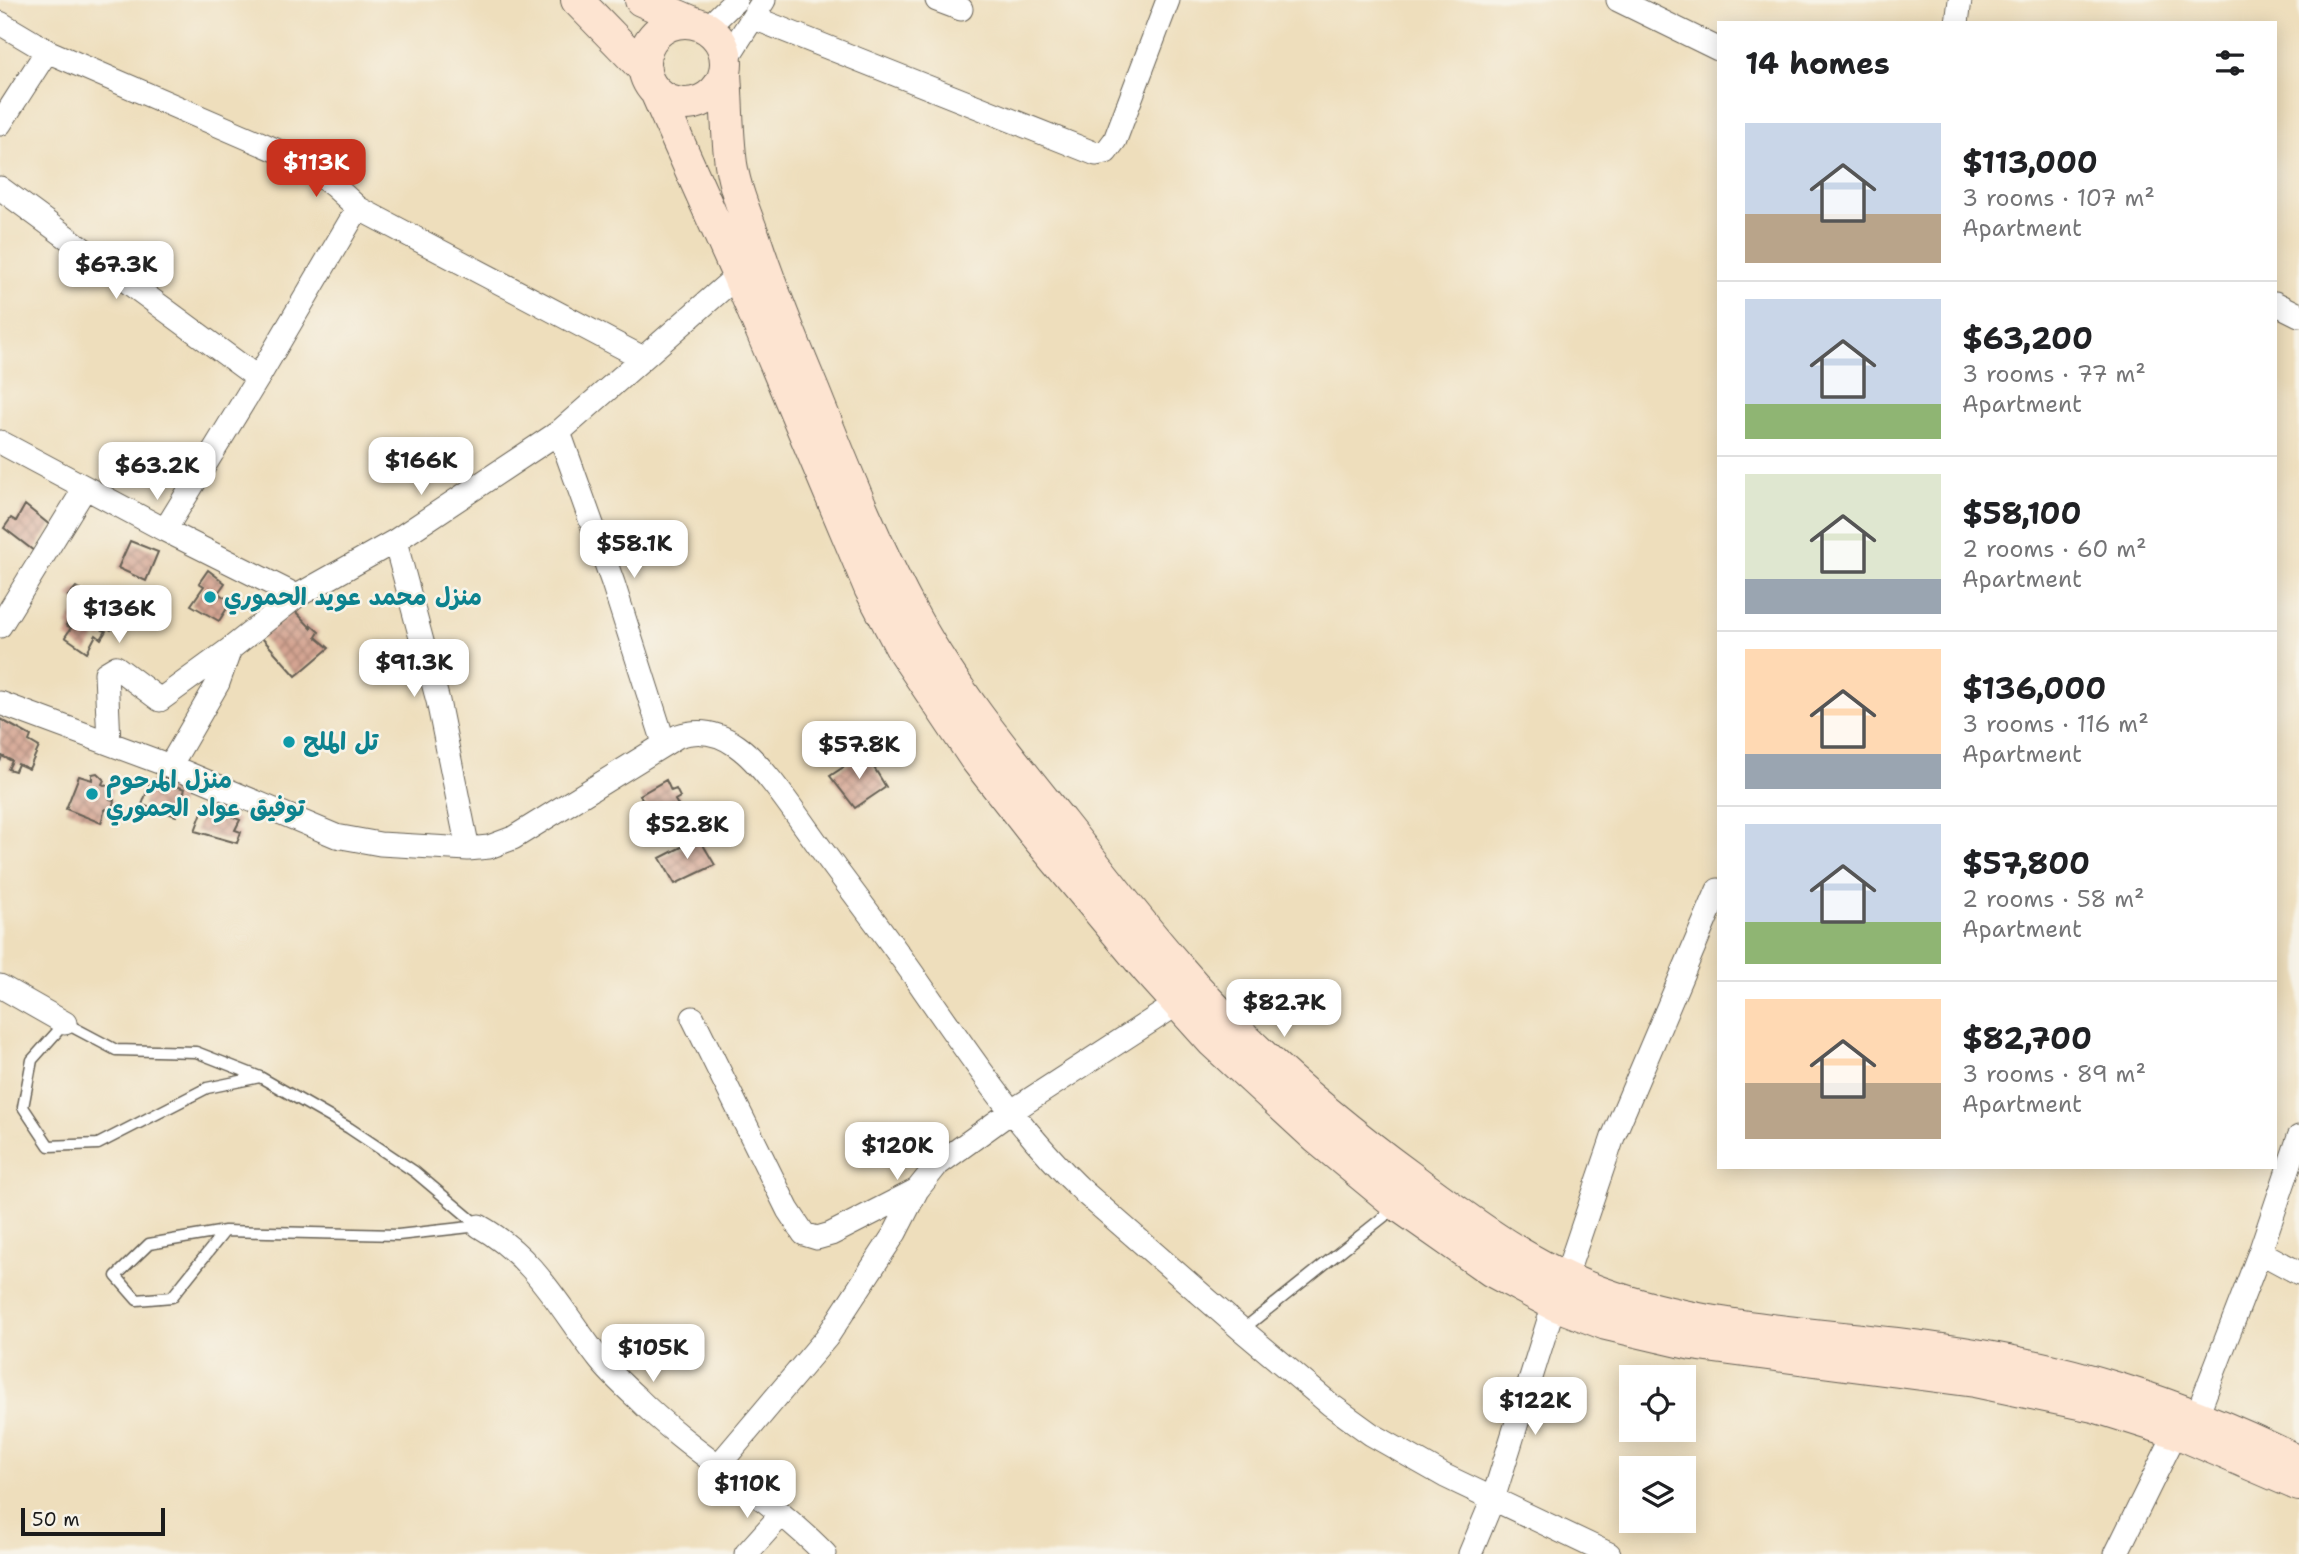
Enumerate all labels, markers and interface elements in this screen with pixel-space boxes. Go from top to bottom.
text: 14 homes [1745,43,1890,84]
icon: filters [2211,44,2249,82]
pin: $113K [267,140,365,199]
text: $113,000 [1962,142,2098,183]
text: $113K [283,147,349,177]
icon: home [1801,151,1885,235]
text: 3 rooms · 107 m² [1962,183,2155,213]
text: Apartment [1962,213,2082,243]
pin: $67.3K [59,242,173,301]
text: $67.3K [75,249,157,279]
text: $63,200 [1962,318,2093,359]
icon: home [1801,327,1885,411]
text: 3 rooms · 77 m² [1962,359,2146,389]
text: Apartment [1962,389,2082,419]
pin: $166K [372,438,470,497]
pin: $63.2K [100,442,214,502]
text: $166K [385,445,458,475]
text: $63.2K [115,450,199,480]
text: $58,100 [1962,493,2081,534]
icon: home [1801,502,1885,586]
pin: $58.1K [577,520,691,580]
text: $58.1K [596,528,672,558]
text: 2 rooms · 60 m² [1962,534,2147,564]
text: Apartment [1962,564,2082,594]
place label: منزل محمد عويد الحموري [224,581,482,615]
pin: $136K [70,586,168,645]
marker: منزل محمد عويد الحموري [202,589,218,605]
text: $136K [83,593,155,623]
pin: $91.3K [357,640,471,699]
text: $91.3K [375,647,453,677]
text: $136,000 [1962,668,2106,709]
icon: home [1801,677,1885,761]
text: 3 rooms · 116 m² [1962,709,2149,739]
pin: $57.8K [802,722,916,781]
place label: تل الملح [303,726,379,758]
text: $57.8K [818,729,900,759]
marker: تل الملح [281,734,297,750]
text: Apartment [1962,739,2082,769]
place label: منزل المرحوم توفيق عواد الحموري [106,764,306,826]
marker: منزل المرحوم توفيق عواد الحموري [84,786,100,802]
pin: $52.8K [630,802,744,861]
text: $52.8K [645,809,729,839]
text: $57,800 [1962,843,2090,884]
icon: home [1801,852,1885,936]
text: 2 rooms · 58 m² [1962,884,2145,914]
text: Apartment [1962,914,2082,944]
pin: $82.7K [1227,979,1341,1039]
text: $82.7K [1242,987,1326,1017]
text: $82,700 [1962,1018,2092,1059]
icon: home [1801,1027,1885,1111]
text: 3 rooms · 89 m² [1962,1059,2146,1089]
text: Apartment [1962,1089,2082,1119]
pin: $120K [848,1122,946,1182]
text: $120K [861,1130,933,1160]
pin: $105K [604,1324,702,1384]
text: $105K [618,1332,688,1362]
map controls [1619,1365,1696,1533]
button: locate [1619,1365,1696,1442]
pin: $122K [1486,1378,1584,1437]
text: $122K [1499,1385,1571,1415]
button: layers [1619,1456,1696,1533]
pin: $110K [698,1460,796,1520]
text: $110K [714,1468,780,1498]
scale bar [21,1505,164,1537]
text: 50 m [32,1507,80,1532]

